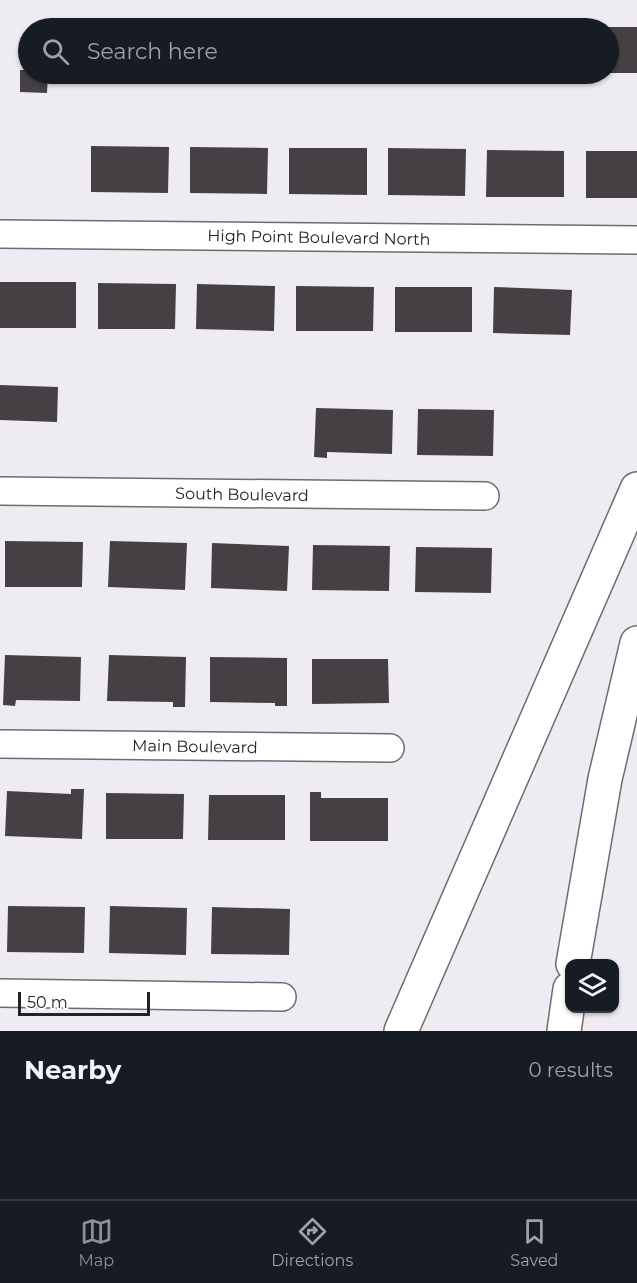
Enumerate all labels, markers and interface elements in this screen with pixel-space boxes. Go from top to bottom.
search box [18,18,619,84]
icon: search [39,35,72,68]
text: Search here [87,38,218,65]
street label: High Point Boulevard North [207,226,431,249]
street label: South Boulevard [175,484,309,505]
street label: Main Boulevard [132,736,258,757]
map controls [565,959,619,1013]
button: layers [565,959,619,1013]
scale bar [18,989,150,1016]
text: 50 m [27,993,68,1012]
text: Nearby [24,1054,121,1086]
text: 0 results [528,1058,613,1082]
tab: Map [79,1215,114,1270]
tab: Directions [271,1215,353,1270]
tab: Saved [510,1215,558,1270]

